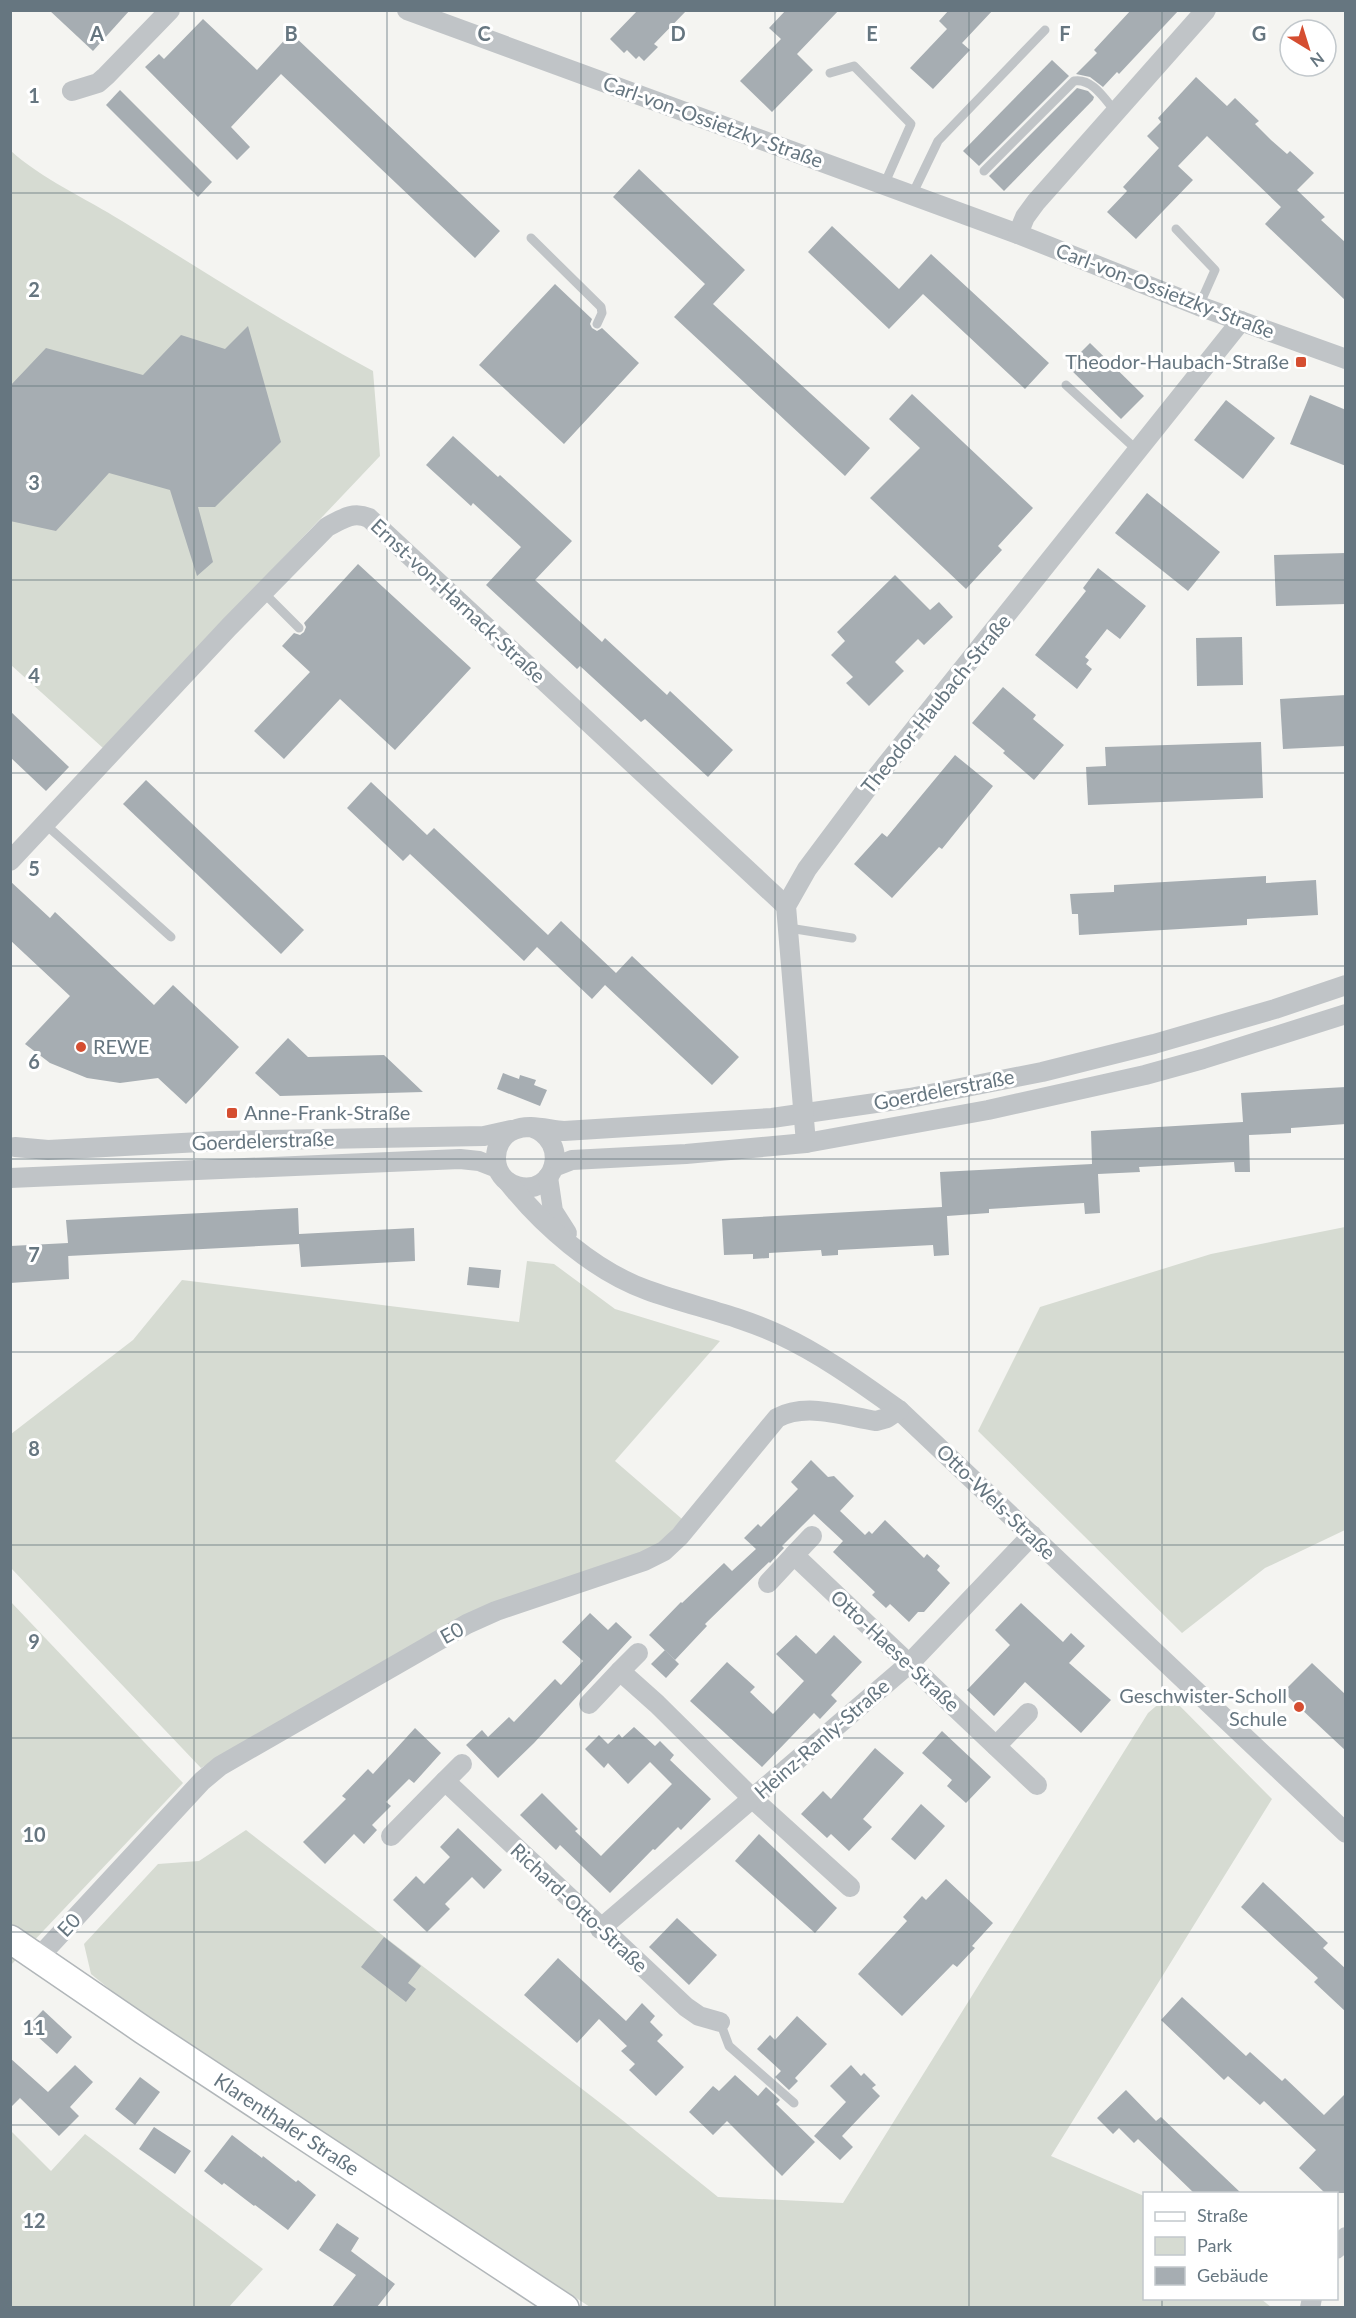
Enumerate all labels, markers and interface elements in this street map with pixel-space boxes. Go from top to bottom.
north arrow [1278,18,1338,78]
text: A [89,21,104,45]
text: B [284,21,298,45]
text: C [477,21,491,45]
text: D [670,21,686,45]
text: E [866,21,878,45]
text: F [1059,21,1071,45]
text: G [1252,21,1266,45]
text: N [1307,49,1328,71]
street label: Carl-von-Ossietzky-Straße [600,70,826,172]
text: 1 [28,83,40,107]
street label: Carl-von-Ossietzky-Straße [1053,237,1278,343]
text: 2 [28,277,40,301]
place label: Theodor-Haubach-Straße [1065,349,1289,373]
marker: Theodor-Haubach-Straße [1294,355,1308,369]
text: 3 [28,470,40,494]
street label: Ernst-von-Harnack-Straße [367,513,551,687]
street label: Theodor-Haubach-Straße [856,609,1015,798]
text: 4 [28,663,40,687]
text: 5 [28,856,40,880]
place label: REWE [93,1034,149,1058]
marker: REWE [74,1040,88,1054]
text: 6 [28,1049,40,1073]
street label: Goerdelerstraße [872,1064,1016,1114]
place label: Anne-Frank-Straße [244,1100,410,1124]
marker: Anne-Frank-Straße [225,1106,239,1120]
street label: Goerdelerstraße [191,1126,335,1154]
text: 7 [28,1242,40,1266]
text: 8 [28,1436,40,1460]
street label: Otto-Wels-Straße [932,1439,1061,1564]
street label: Otto-Haese-Straße [826,1584,965,1716]
street label: E0 [436,1616,467,1648]
text: 9 [28,1629,40,1653]
street label: Heinz-Ranly-Straße [749,1673,894,1803]
place label: Geschwister-Scholl Schule [1119,1683,1287,1730]
marker: Geschwister-Scholl Schule [1292,1700,1306,1714]
text: 10 [22,1822,46,1846]
street label: Richard-Otto-Straße [506,1838,653,1977]
street label: E0 [52,1908,85,1941]
text: 11 [22,2015,46,2039]
street label: Klarenthaler Straße [210,2067,364,2180]
legend [1143,2192,1338,2300]
text: Straße [1197,2204,1248,2226]
text: 12 [22,2208,46,2232]
text: Park [1197,2234,1233,2256]
text: Gebäude [1197,2264,1268,2286]

